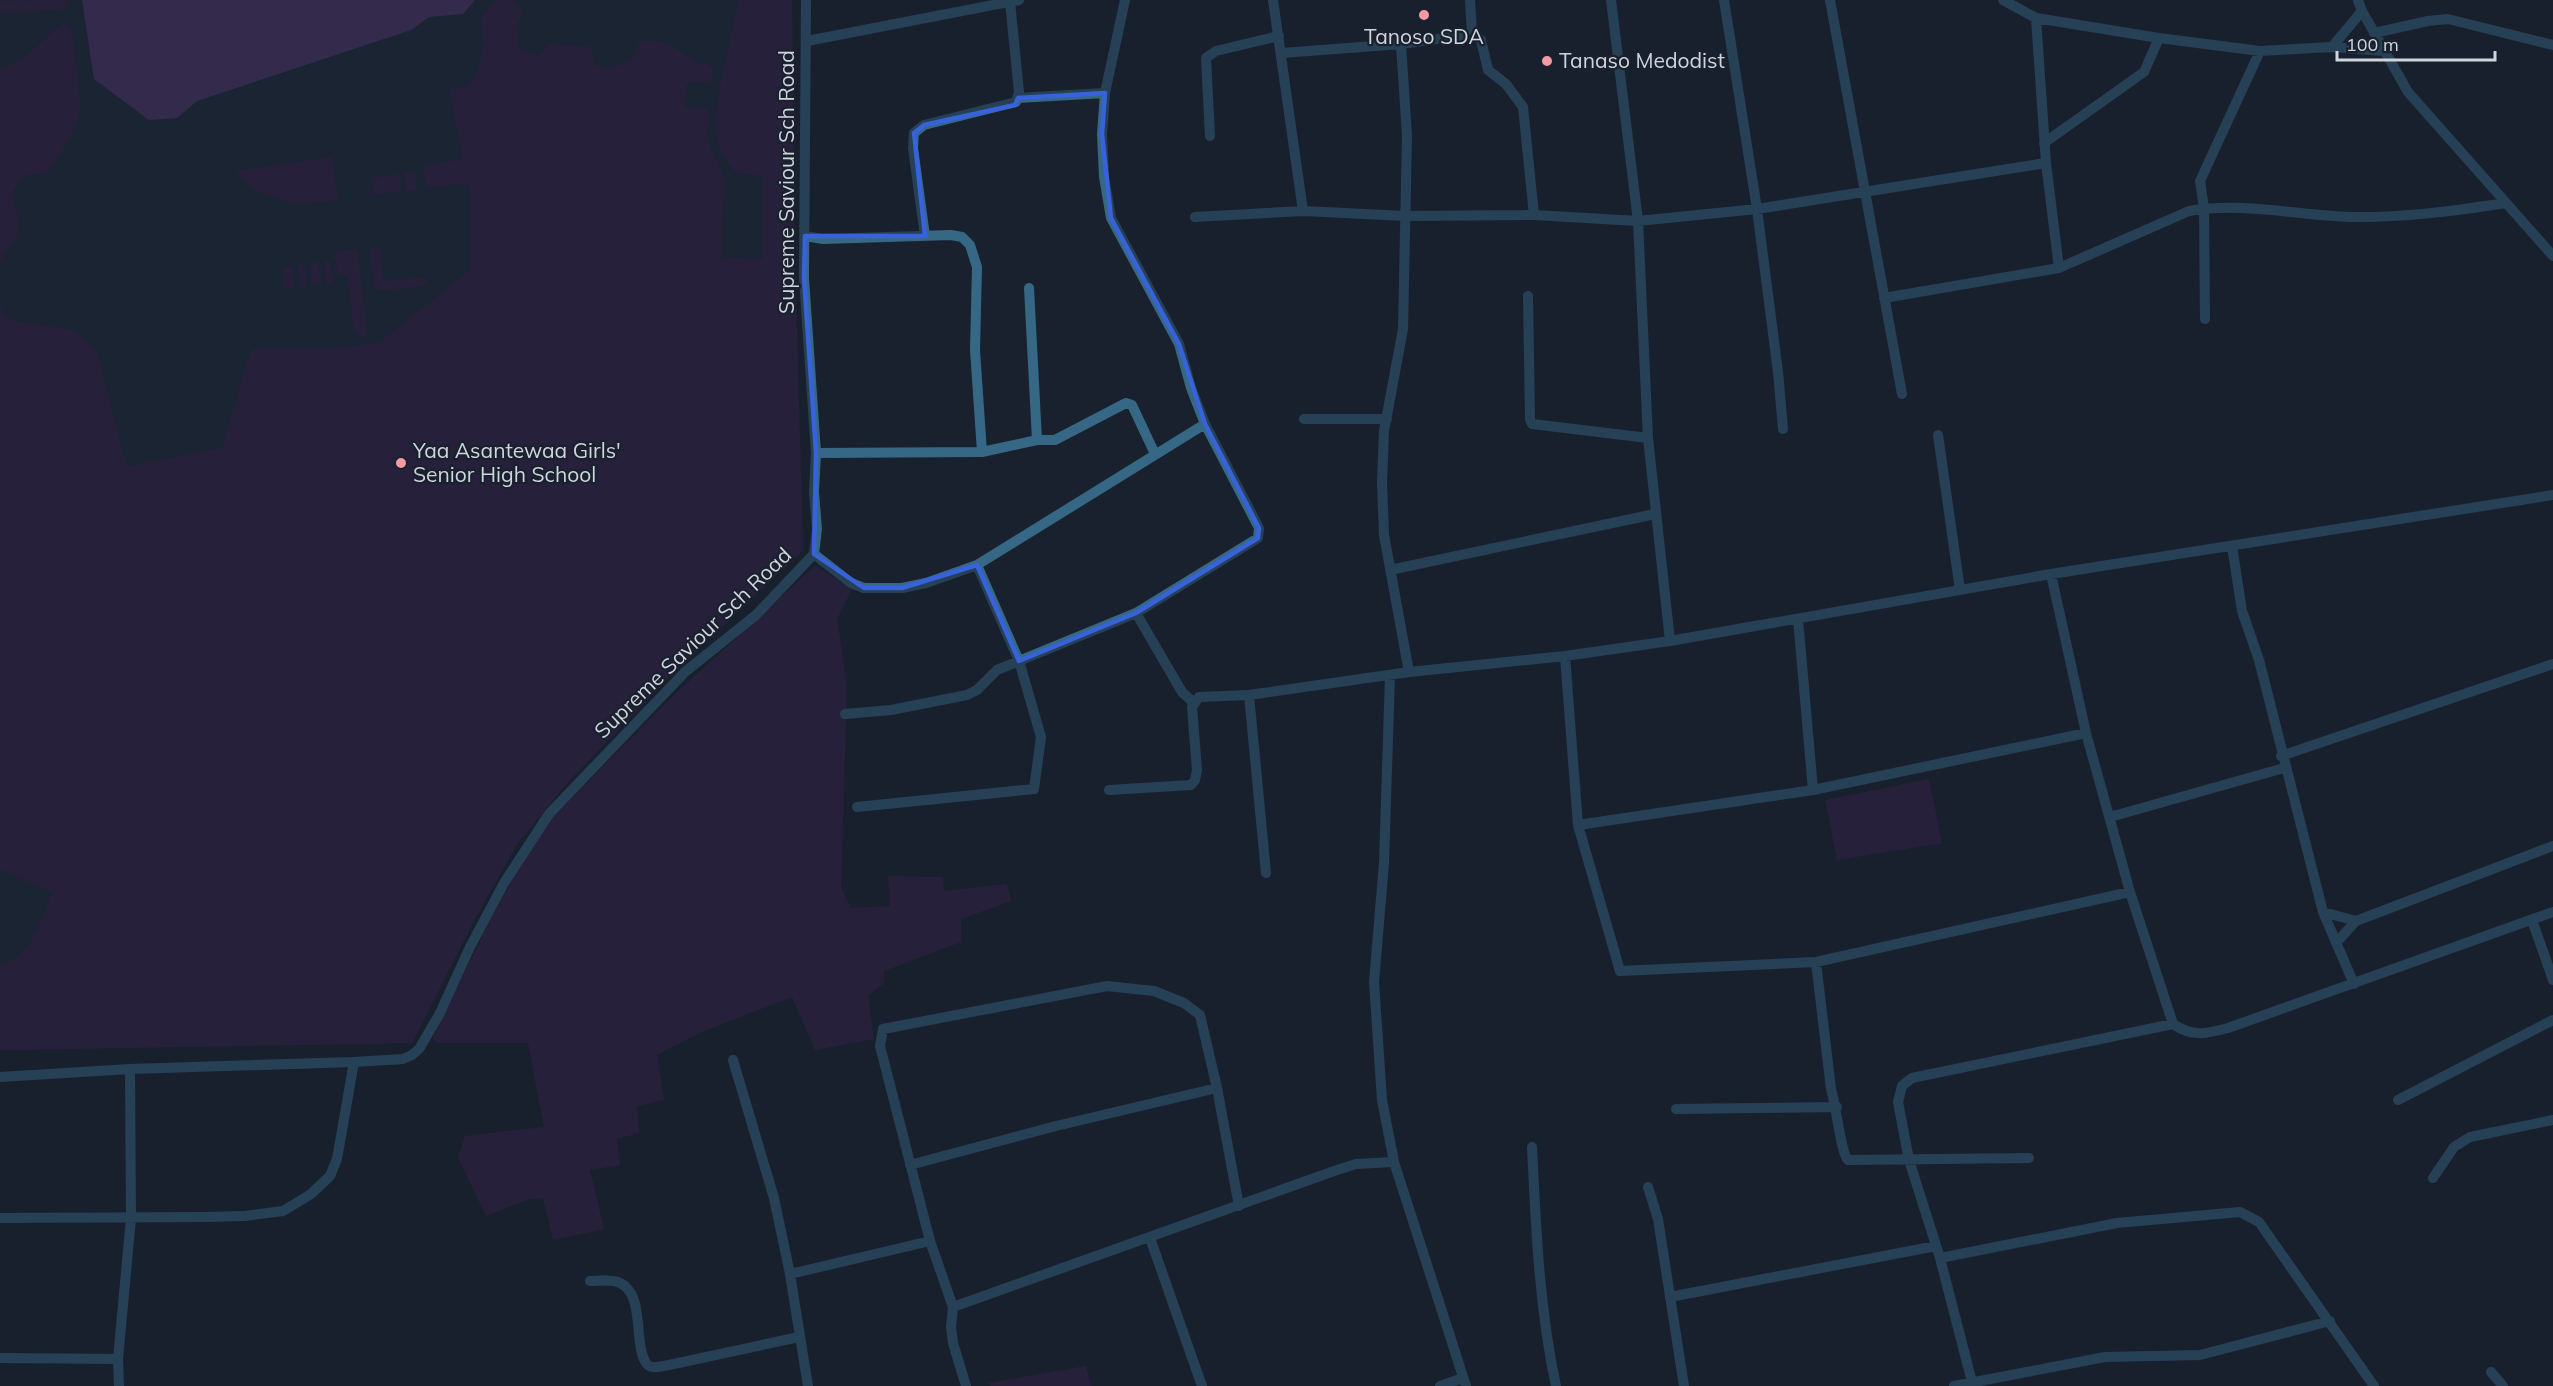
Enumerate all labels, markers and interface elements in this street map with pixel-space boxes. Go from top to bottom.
marker: Tanoso SDA [1417,8,1431,22]
place label: Tanoso SDA [1364,23,1484,49]
scale bar [2337,24,2494,62]
text: 100 m [2346,33,2399,56]
place label: Tanaso Medodist [1559,47,1725,73]
street label: Supreme Saviour Sch Road [773,50,799,314]
marker: Tanaso Medodist [1540,54,1554,68]
place label: Yaa Asantewaa Girls' Senior High School [412,437,621,487]
marker: Yaa Asantewaa Girls' Senior High School [394,456,408,470]
street label: Supreme Saviour Sch Road [588,541,796,743]

